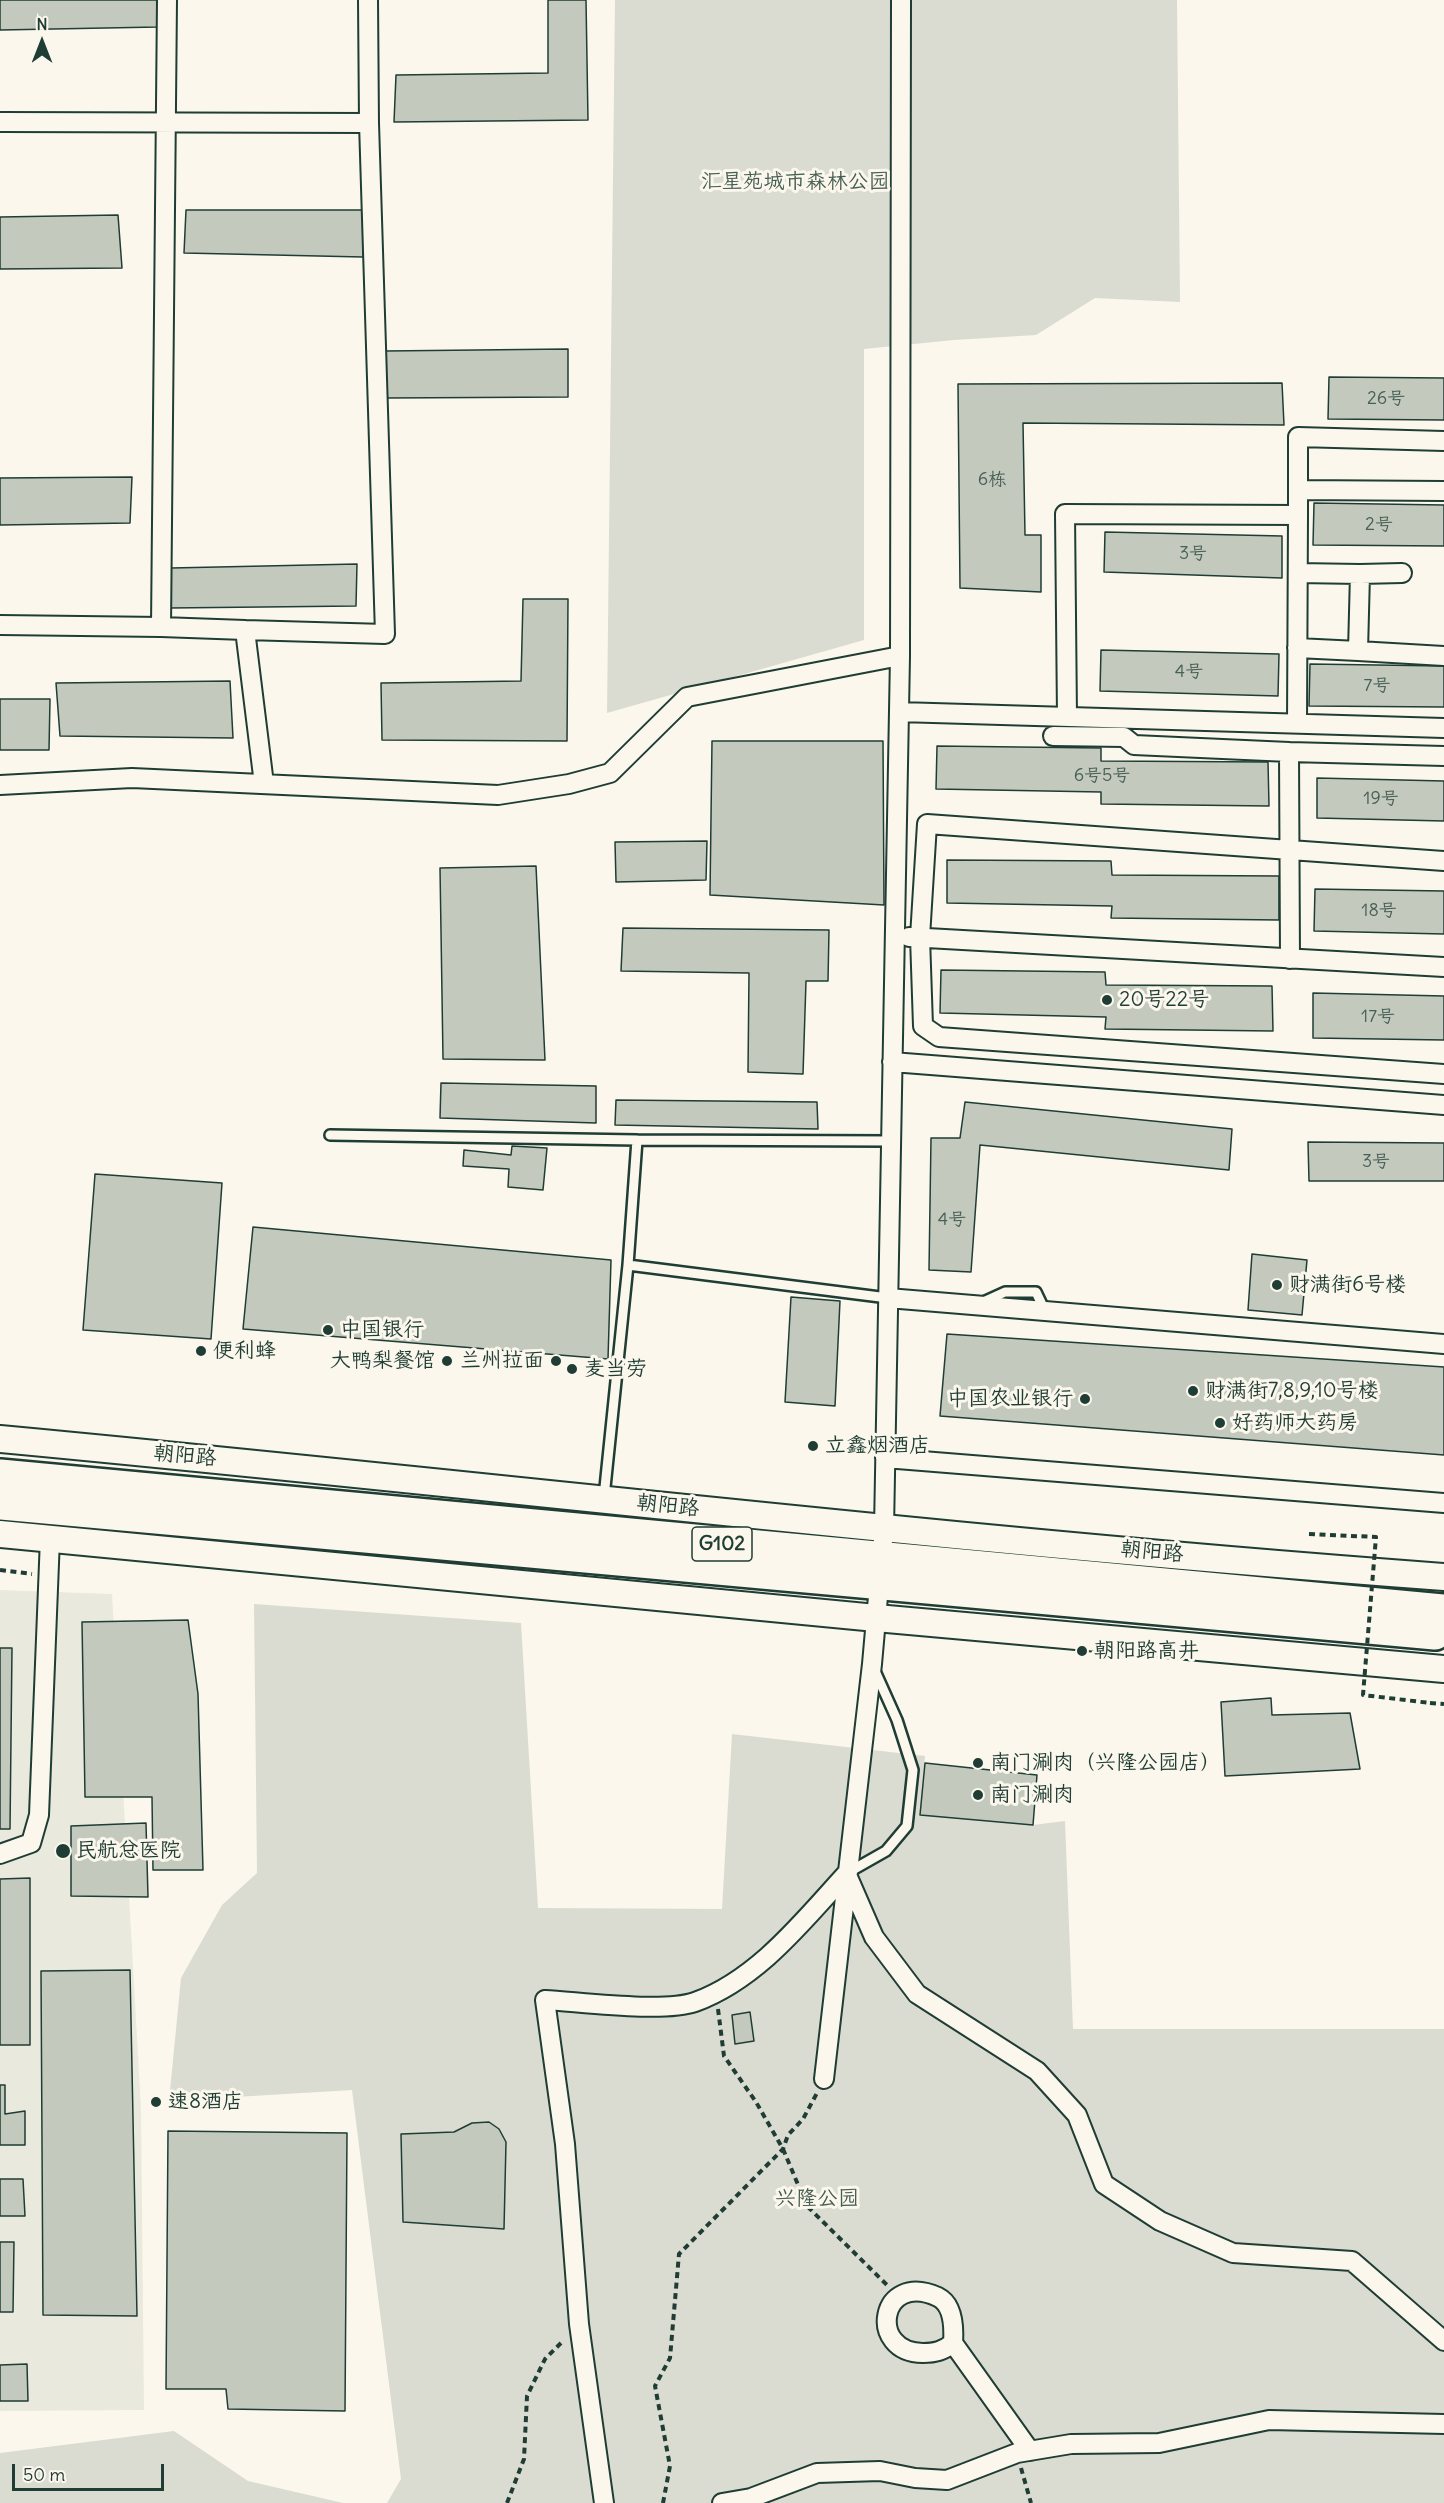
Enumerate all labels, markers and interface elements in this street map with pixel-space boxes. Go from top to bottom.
north arrow [12,12,72,72]
text: N [36,14,48,34]
park label: 汇星苑城市森林公园 [701,169,889,195]
house number: 26号 [1367,388,1405,410]
house number: 6栋 [978,469,1006,491]
house number: 2号 [1365,514,1393,536]
house number: 3号 [1179,543,1207,565]
house number: 4号 [1175,661,1203,683]
house number: 7号 [1364,675,1390,697]
house number: 6号5号 [1074,765,1130,787]
house number: 19号 [1363,788,1399,810]
house number: 18号 [1361,900,1397,922]
place label: 20号22号 [1119,987,1209,1013]
marker: 20号22号 [1100,993,1114,1007]
house number: 17号 [1361,1006,1395,1028]
house number: 3号 [1362,1151,1390,1173]
house number: 4号 [938,1209,966,1231]
place label: 财满街6号楼 [1289,1272,1406,1298]
marker: 财满街6号楼 [1270,1278,1284,1292]
place label: 中国银行 [340,1317,424,1343]
marker: 中国银行 [321,1323,335,1337]
place label: 便利蜂 [213,1338,276,1364]
marker: 便利蜂 [194,1344,208,1358]
place label: 大鸭梨餐馆 [330,1348,435,1374]
place label: 兰州拉面 [460,1348,544,1374]
marker: 大鸭梨餐馆 [440,1354,454,1368]
marker: 兰州拉面 [549,1354,563,1368]
place label: 麦当劳 [584,1356,647,1382]
marker: 麦当劳 [565,1362,579,1376]
place label: 财满街7,8,9,10号楼 [1205,1378,1379,1404]
marker: 财满街7,8,9,10号楼 [1186,1384,1200,1398]
place label: 中国农业银行 [947,1386,1073,1412]
marker: 中国农业银行 [1078,1392,1092,1406]
place label: 好药师大药房 [1232,1410,1358,1436]
marker: 好药师大药房 [1213,1416,1227,1430]
place label: 立鑫烟酒店 [825,1433,930,1459]
marker: 立鑫烟酒店 [806,1439,820,1453]
street label: 朝阳路 [153,1441,217,1471]
street label: 朝阳路 [635,1490,701,1522]
road number: G102 [692,1527,752,1561]
street label: 朝阳路 [1120,1537,1184,1567]
place label: 朝阳路高井 [1094,1638,1199,1664]
marker: 朝阳路高井 [1075,1644,1089,1658]
place label: 南门涮肉（兴隆公园店） [990,1750,1221,1776]
marker: 南门涮肉（兴隆公园店） [971,1756,985,1770]
place label: 南门涮肉 [990,1782,1074,1808]
marker: 南门涮肉 [971,1788,985,1802]
place label: 民航总医院 [76,1838,181,1864]
marker: 民航总医院 [54,1842,72,1860]
place label: 速8酒店 [168,2089,243,2115]
marker: 速8酒店 [149,2095,163,2109]
park label: 兴隆公园 [775,2186,859,2212]
scale bar [15,2452,166,2490]
text: 50 m [23,2463,65,2486]

